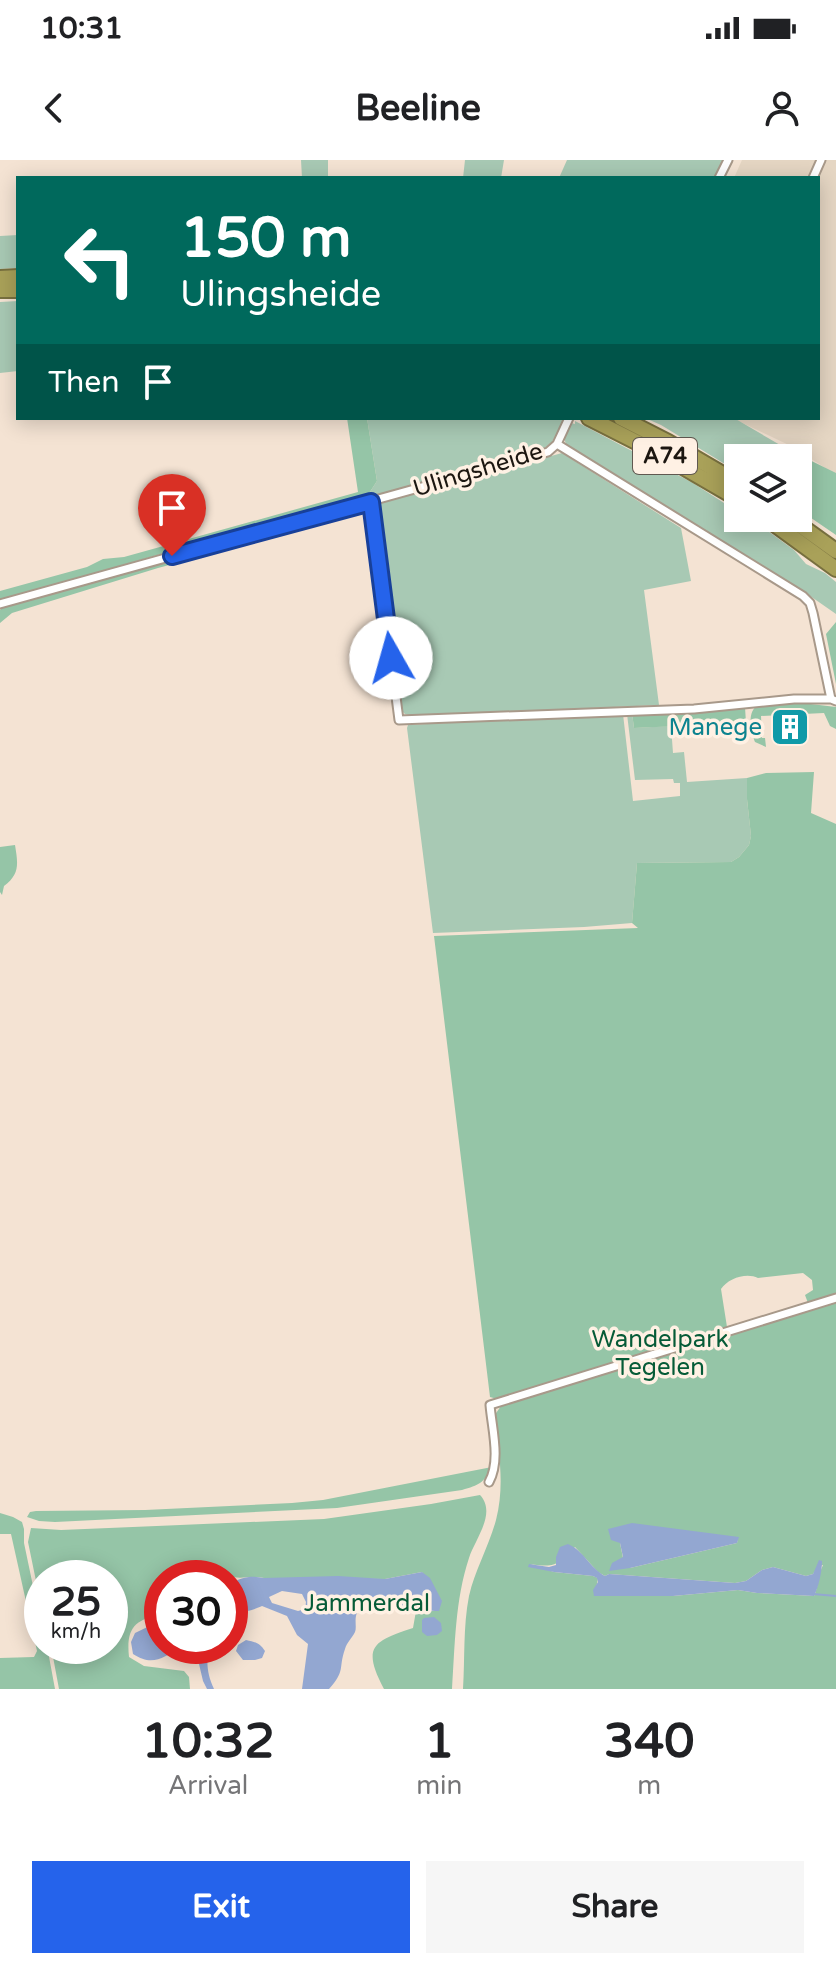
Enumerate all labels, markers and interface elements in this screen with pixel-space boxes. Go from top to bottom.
text: 10:31 [40,10,123,47]
icon: back [32,86,76,130]
icon: person [760,86,804,130]
text: Beeline [355,87,481,130]
text: 150 m [180,205,351,272]
icon: left [48,208,152,312]
text: Ulingsheide [180,273,381,316]
icon: arrive [136,360,180,404]
text: Then [48,364,120,401]
street label: Ulingsheide [410,437,546,503]
road number: A74 [633,438,697,474]
map controls [724,444,812,532]
button: layers [724,444,812,532]
pin [138,474,206,556]
icon: arrive [150,486,194,530]
position arrow [349,616,433,700]
building icon: Manege [769,706,811,748]
place label: Manege [668,713,762,742]
park label: Wandelpark Tegelen [591,1325,729,1382]
speed limit sign: 30 [144,1560,248,1664]
text: 25 [51,1578,101,1626]
park label: Jammerdal [304,1589,430,1618]
text: km/h [51,1620,101,1644]
text: 10:32 [142,1713,275,1771]
text: 1 [424,1713,454,1771]
text: 340 [604,1713,694,1771]
text: Arrival [168,1770,248,1801]
text: min [416,1770,462,1801]
text: m [637,1770,661,1801]
button: Exit [32,1861,410,1953]
button: Share [426,1861,804,1953]

